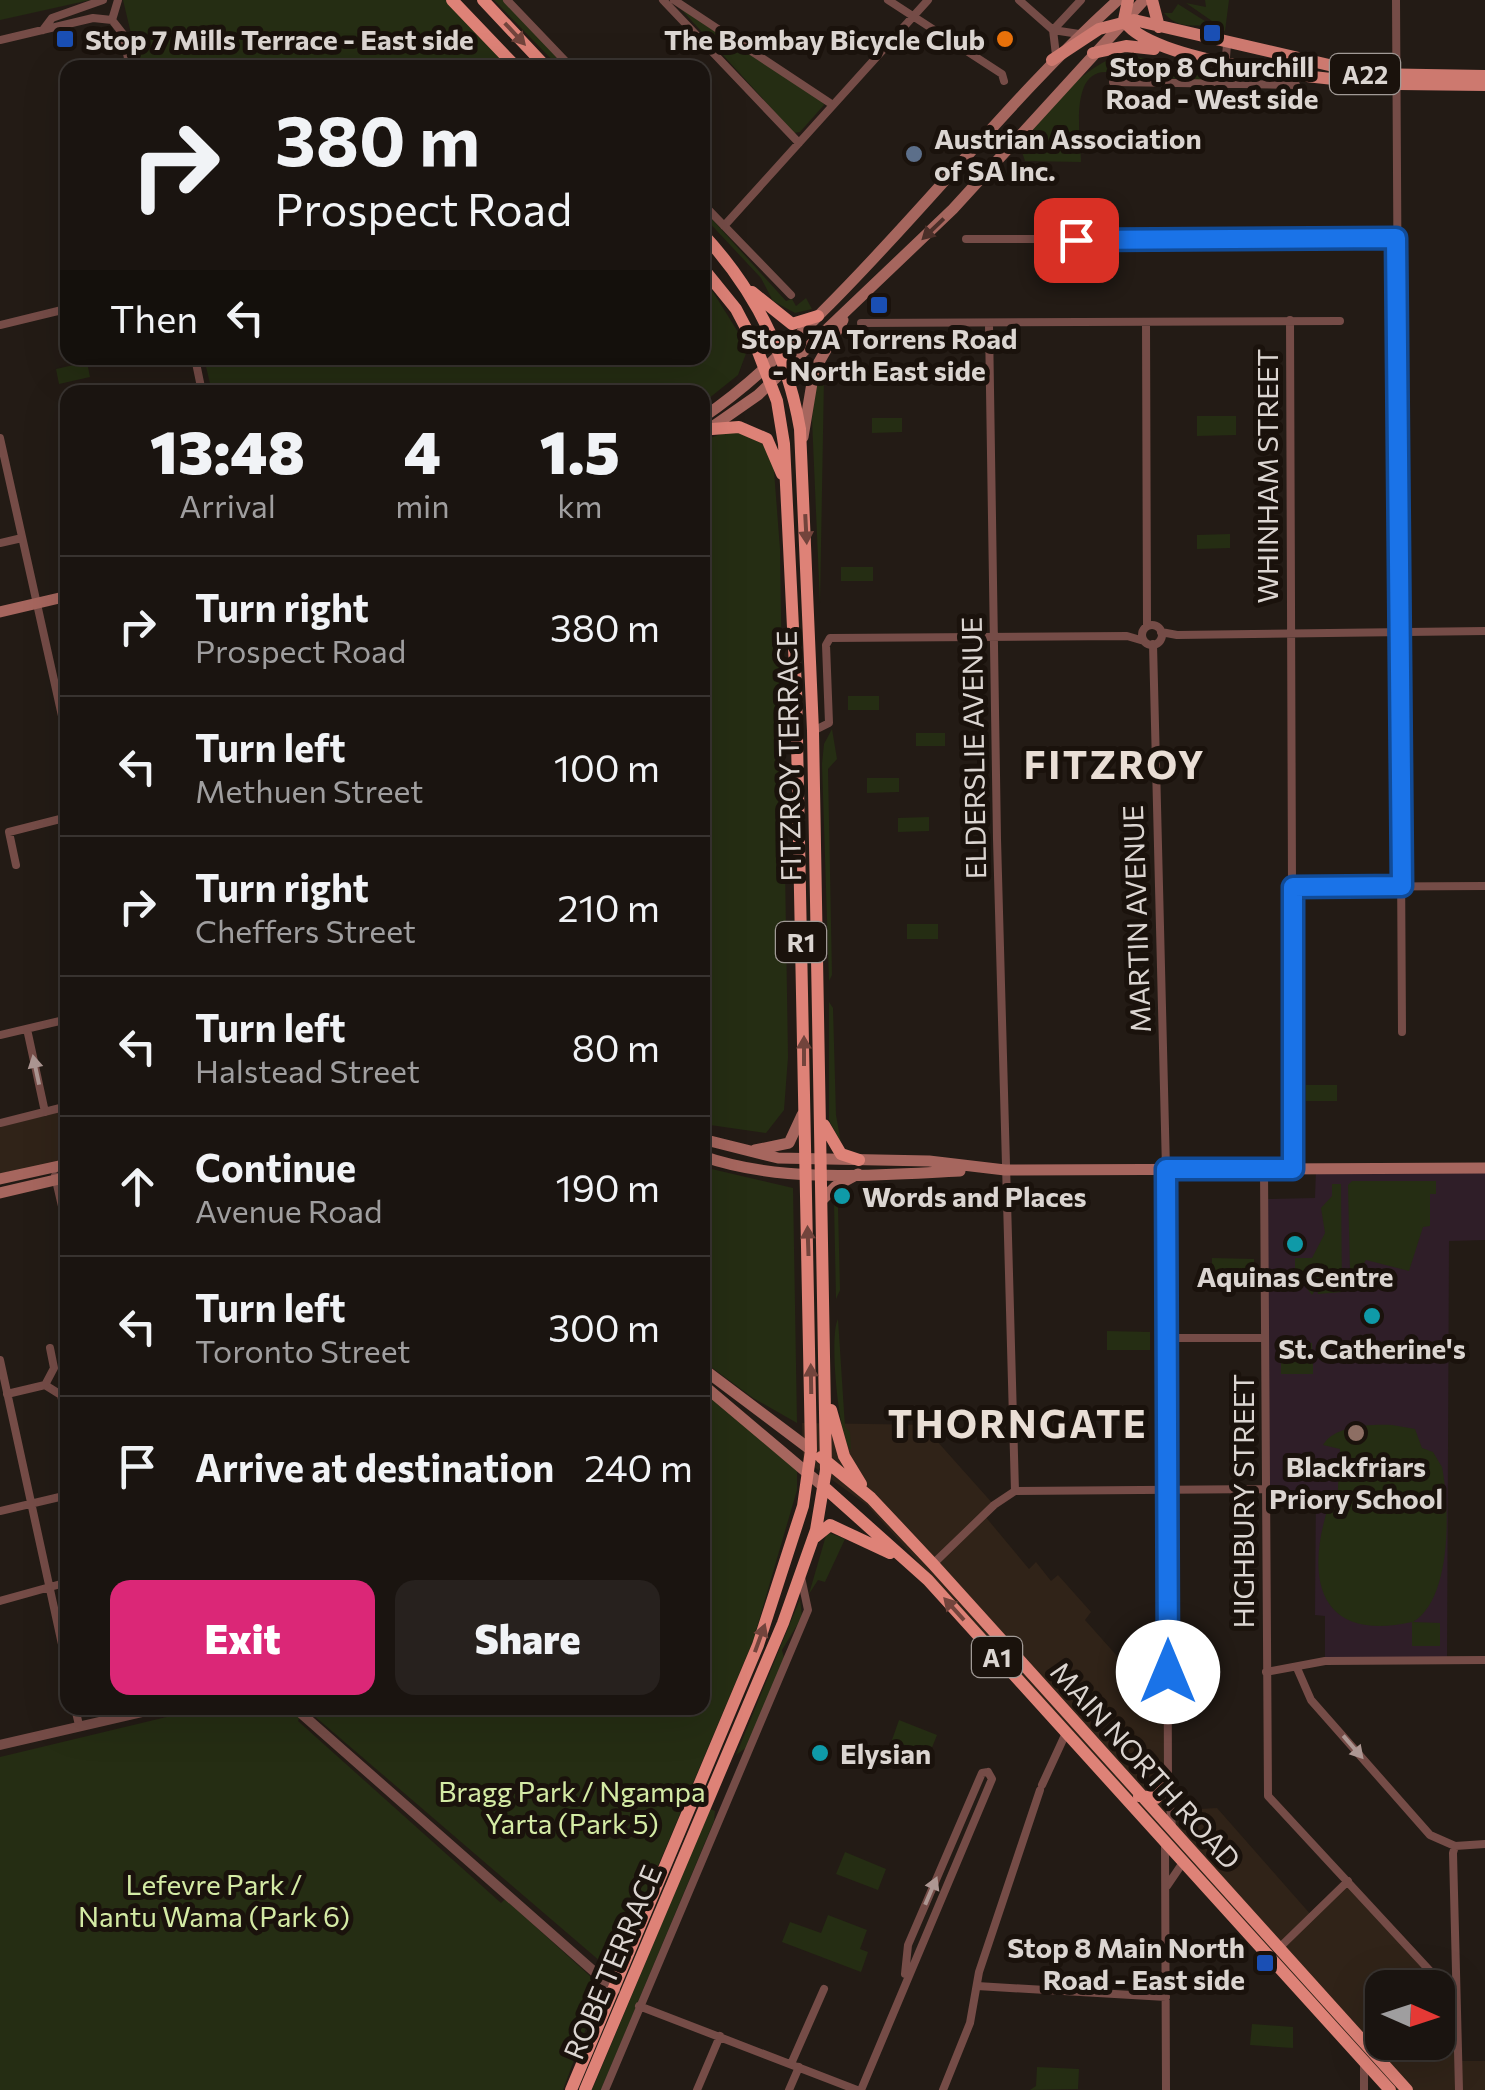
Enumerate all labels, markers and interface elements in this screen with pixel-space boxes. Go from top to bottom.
one-way arrow [503,21,526,45]
place label: Stop 7 Mills Terrace - East side [85,22,474,56]
place label: The Bombay Bicycle Club [664,22,985,56]
marker: Stop 8 Churchill Road - West side [1201,22,1223,44]
marker: Stop 7 Mills Terrace - East side [54,28,76,50]
marker: The Bombay Bicycle Club [994,28,1016,50]
place label: Stop 8 Churchill Road - West side [1106,49,1318,115]
road number: A22 [1330,54,1400,94]
text: 380 m [275,95,480,180]
icon: right [110,100,240,230]
place label: Austrian Association of SA Inc. [934,121,1202,187]
marker: Austrian Association of SA Inc. [903,143,925,165]
text: Prospect Road [275,180,572,235]
pin [1034,198,1119,283]
icon: arrive [1049,213,1104,268]
one-way arrow [921,216,945,240]
icon: left [218,290,273,345]
text: Then [110,294,198,341]
marker: Stop 7A Torrens Road - North East side [868,294,890,316]
place label: Stop 7A Torrens Road - North East side [741,321,1017,387]
street label: WHINHAM STREET [1250,348,1284,603]
text: 13:48 [150,413,305,486]
text: 4 [404,413,441,486]
text: 1.5 [540,413,620,486]
text: Arrival [179,485,276,525]
text: min [395,485,450,525]
text: km [557,485,602,525]
one-way arrow [798,513,814,545]
text: Turn right [195,583,369,630]
icon: right [110,599,165,654]
text: 380 m [550,603,660,650]
street label: ELDERSLIE AVENUE [954,617,992,879]
text: Prospect Road [195,630,406,670]
street label: FITZROY TERRACE [769,630,807,882]
text: Turn left [195,723,346,770]
icon: left [110,739,165,794]
district label: FITZROY [1024,740,1206,787]
text: 100 m [554,743,660,790]
text: Methuen Street [195,770,423,810]
street label: MARTIN AVENUE [1115,805,1157,1033]
text: Turn right [195,863,369,910]
icon: right [110,879,165,934]
text: 210 m [557,883,660,930]
text: Cheffers Street [195,910,416,950]
road number: R1 [776,922,826,962]
text: Turn left [195,1003,346,1050]
icon: left [110,1019,165,1074]
text: 80 m [572,1023,660,1070]
one-way arrow [796,1034,812,1066]
text: Halstead Street [195,1050,420,1090]
one-way arrow [27,1054,43,1085]
text: Continue [195,1143,356,1190]
icon: ahead [110,1159,165,1214]
text: 190 m [555,1163,660,1210]
place label: Words and Places [862,1179,1087,1213]
marker: Words and Places [831,1185,853,1207]
text: Avenue Road [195,1190,383,1230]
one-way arrow [799,1225,815,1257]
marker: Aquinas Centre [1284,1233,1306,1255]
place label: Aquinas Centre [1197,1259,1393,1293]
text: Turn left [195,1283,346,1330]
icon: left [110,1299,165,1354]
text: 300 m [548,1303,660,1350]
marker: St. Catherine's [1361,1305,1383,1327]
text: Toronto Street [195,1330,410,1370]
place label: St. Catherine's [1278,1331,1466,1365]
one-way arrow [802,1363,818,1395]
street label: HIGHBURY STREET [1226,1374,1260,1628]
district label: THORNGATE [888,1399,1148,1446]
marker: Blackfriars Priory School [1345,1422,1367,1444]
icon: arrive [110,1439,165,1494]
text: Arrive at destination [195,1443,554,1490]
text: 240 m [584,1443,693,1490]
place label: Blackfriars Priory School [1269,1449,1443,1515]
button: Exit [110,1580,375,1695]
button: Share [395,1580,660,1695]
one-way arrow [943,1597,965,1622]
position arrow [1116,1620,1220,1724]
one-way arrow [753,1623,768,1653]
road number: A1 [972,1637,1022,1677]
street label: MAIN NORTH ROAD [1044,1654,1248,1876]
one-way arrow [1341,1735,1363,1760]
place label: Elysian [840,1736,931,1770]
marker: Elysian [809,1742,831,1764]
park label: Bragg Park / Ngampa Yarta (Park 5) [438,1774,706,1840]
street label: ROBE TERRACE [556,1860,668,2064]
park label: Lefevre Park / Nantu Wama (Park 6) [78,1867,350,1933]
one-way arrow [923,1876,939,1906]
place label: Stop 8 Main North Road - East side [1007,1930,1245,1996]
marker: Stop 8 Main North Road - East side [1254,1952,1276,1974]
north arrow [1365,1970,1455,2060]
map controls [1365,1970,1455,2060]

